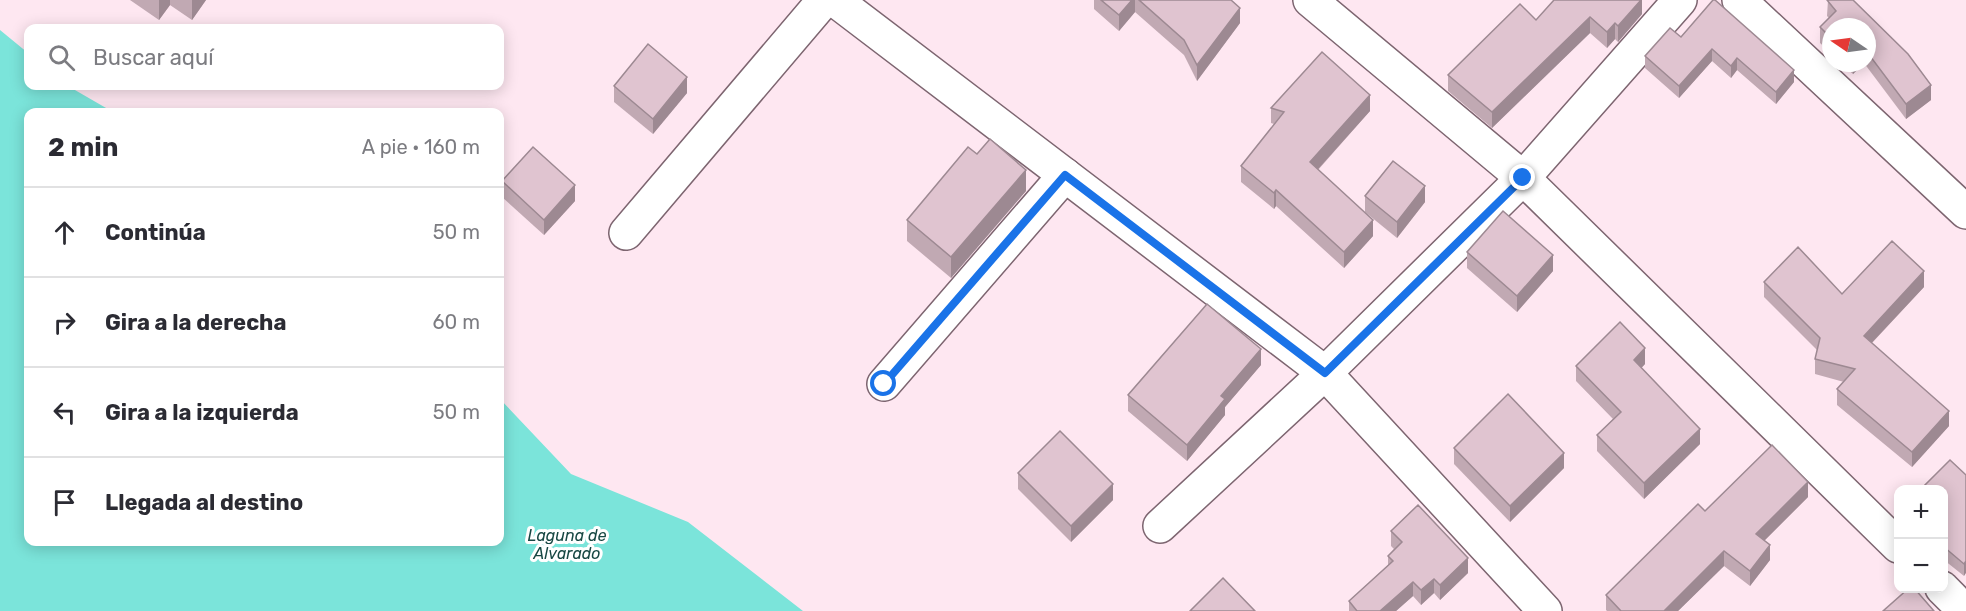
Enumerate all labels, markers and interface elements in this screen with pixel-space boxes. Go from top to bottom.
north arrow [1822,18,1876,72]
search box [24,24,504,90]
icon: search [45,41,78,74]
text: Buscar aquí [93,44,214,71]
text: 2 min [48,132,118,163]
text: A pie · 160 m [362,135,480,159]
route end [1509,164,1535,190]
icon: ahead [48,216,81,249]
text: Continúa [105,219,206,246]
text: 50 m [433,220,480,244]
icon: right [48,306,81,339]
text: Gira a la derecha [105,309,286,336]
text: 60 m [433,310,480,334]
route start [870,370,896,396]
icon: left [48,396,81,429]
text: Gira a la izquierda [105,399,299,426]
text: 50 m [433,400,480,424]
map controls [1894,485,1948,593]
button: + [1894,485,1948,539]
icon: arrive [48,486,81,519]
text: Llegada al destino [105,489,303,516]
water label: Laguna de Alvarado [528,526,607,563]
button: − [1894,539,1948,593]

